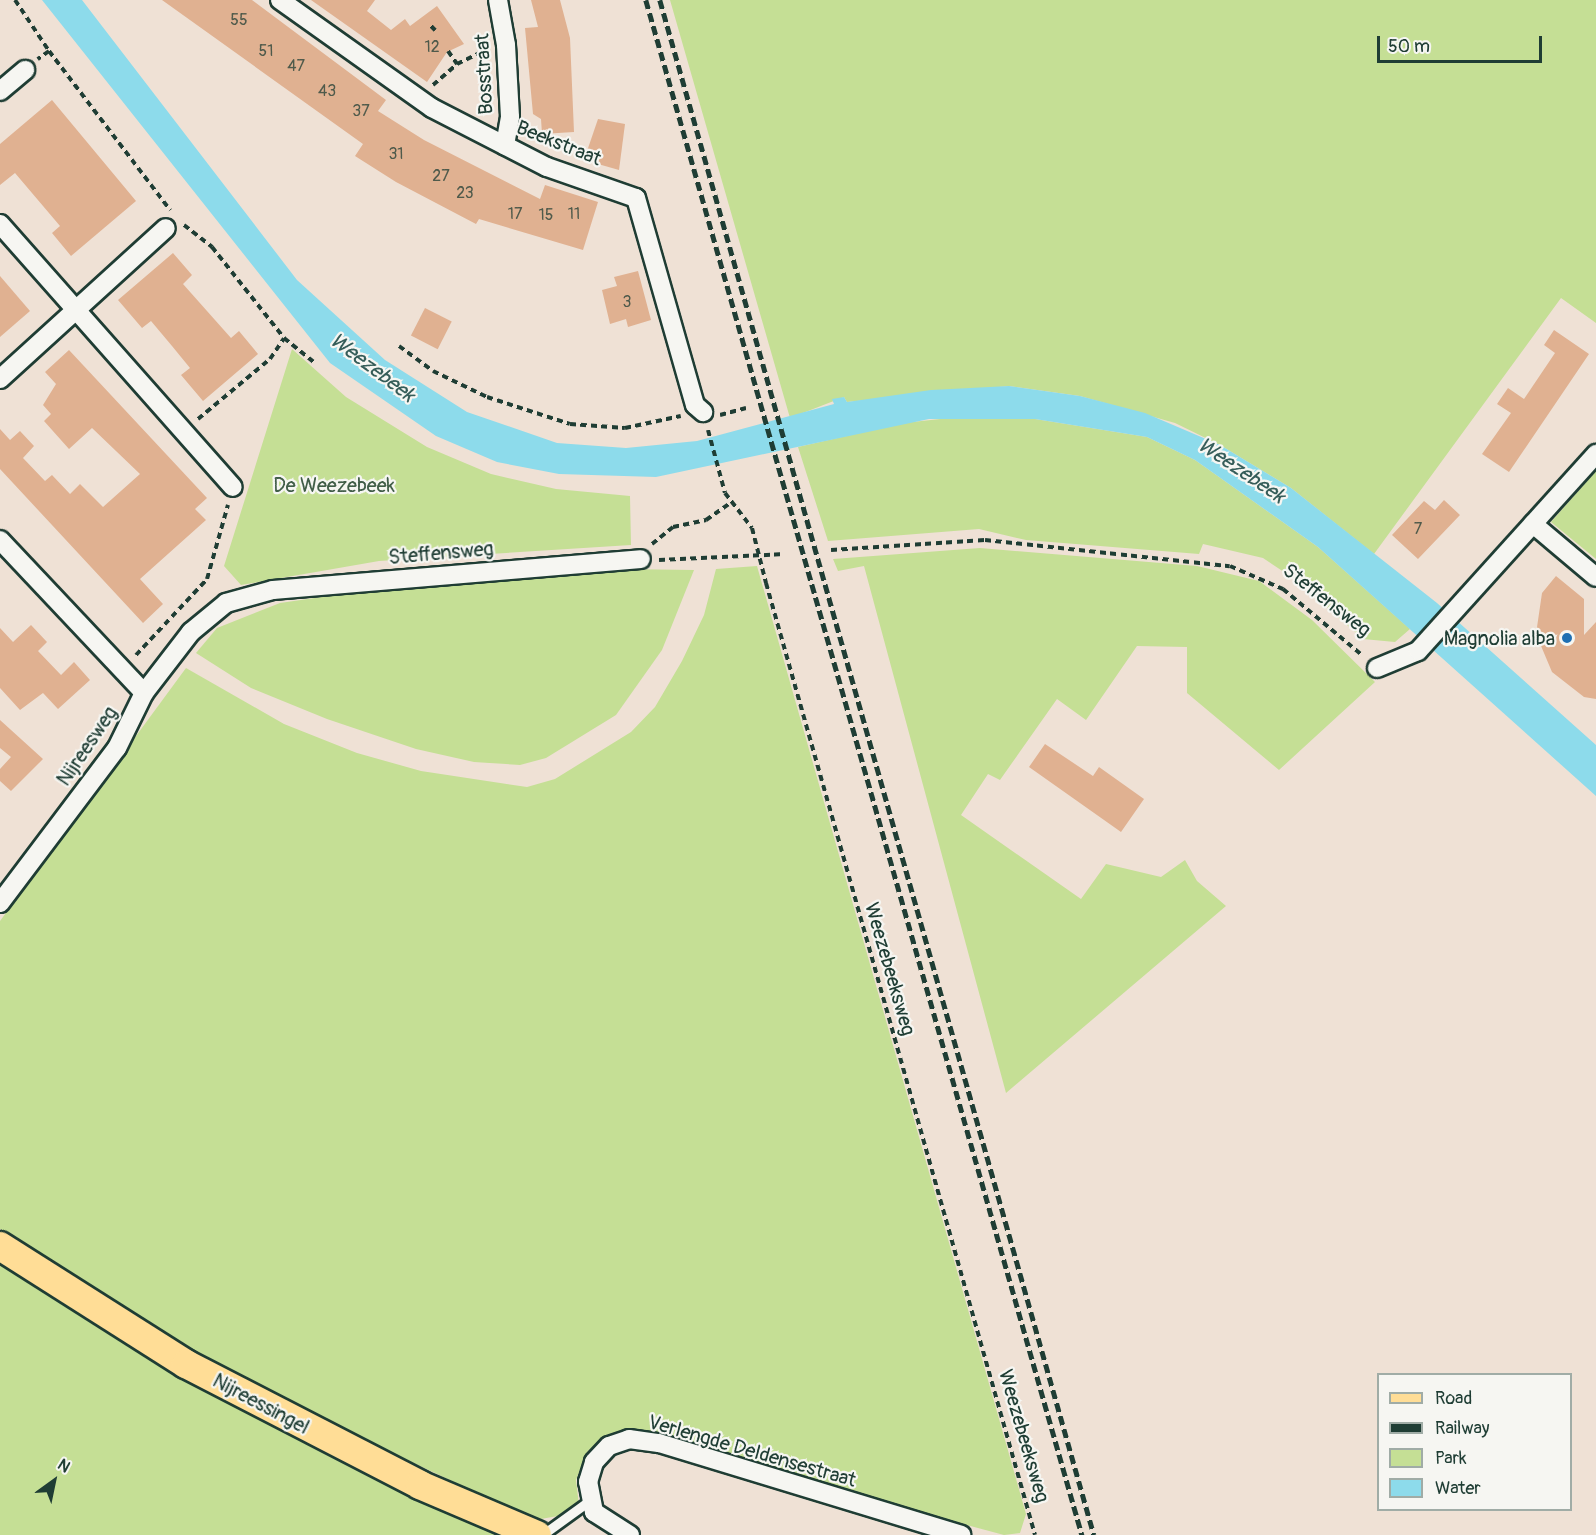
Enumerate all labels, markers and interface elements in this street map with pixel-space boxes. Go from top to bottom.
house number: 55 [230,10,248,30]
scale bar [1380,24,1545,62]
street label: Bosstraat [470,33,498,115]
text: 50 m [1388,35,1430,58]
house number: 12 [424,37,440,57]
house number: 51 [259,41,273,61]
house number: 47 [287,56,305,76]
house number: 43 [318,81,336,101]
house number: 37 [352,101,370,121]
street label: Beekstraat [513,115,605,171]
house number: 31 [388,144,404,164]
house number: 27 [432,166,450,186]
house number: 23 [456,183,474,203]
house number: 17 [508,204,522,224]
house number: 11 [568,204,580,224]
house number: 15 [539,205,553,225]
house number: 3 [623,292,631,312]
water label: Weezebeek [325,328,419,408]
water label: Weezebeek [1193,433,1289,509]
park label: De Weezebeek [273,473,395,497]
house number: 7 [1414,519,1422,539]
street label: Steffensweg [387,536,495,570]
street label: Steffensweg [1278,558,1376,642]
place label: Magnolia alba [1444,626,1555,650]
marker: Magnolia alba [1560,631,1574,645]
street label: Nijreesweg [52,702,122,790]
street label: Weezebeeksweg [860,900,920,1038]
street label: Weezebeeksweg [994,1367,1054,1505]
street label: Nijreessingel [209,1369,313,1439]
legend [1377,1373,1572,1511]
text: Road [1435,1387,1472,1410]
street label: Verlengde Deldensestraat [645,1410,859,1492]
text: Railway [1435,1417,1490,1440]
text: Park [1435,1447,1467,1470]
north arrow [24,1451,84,1511]
text: N [54,1455,74,1477]
text: Water [1435,1477,1481,1500]

